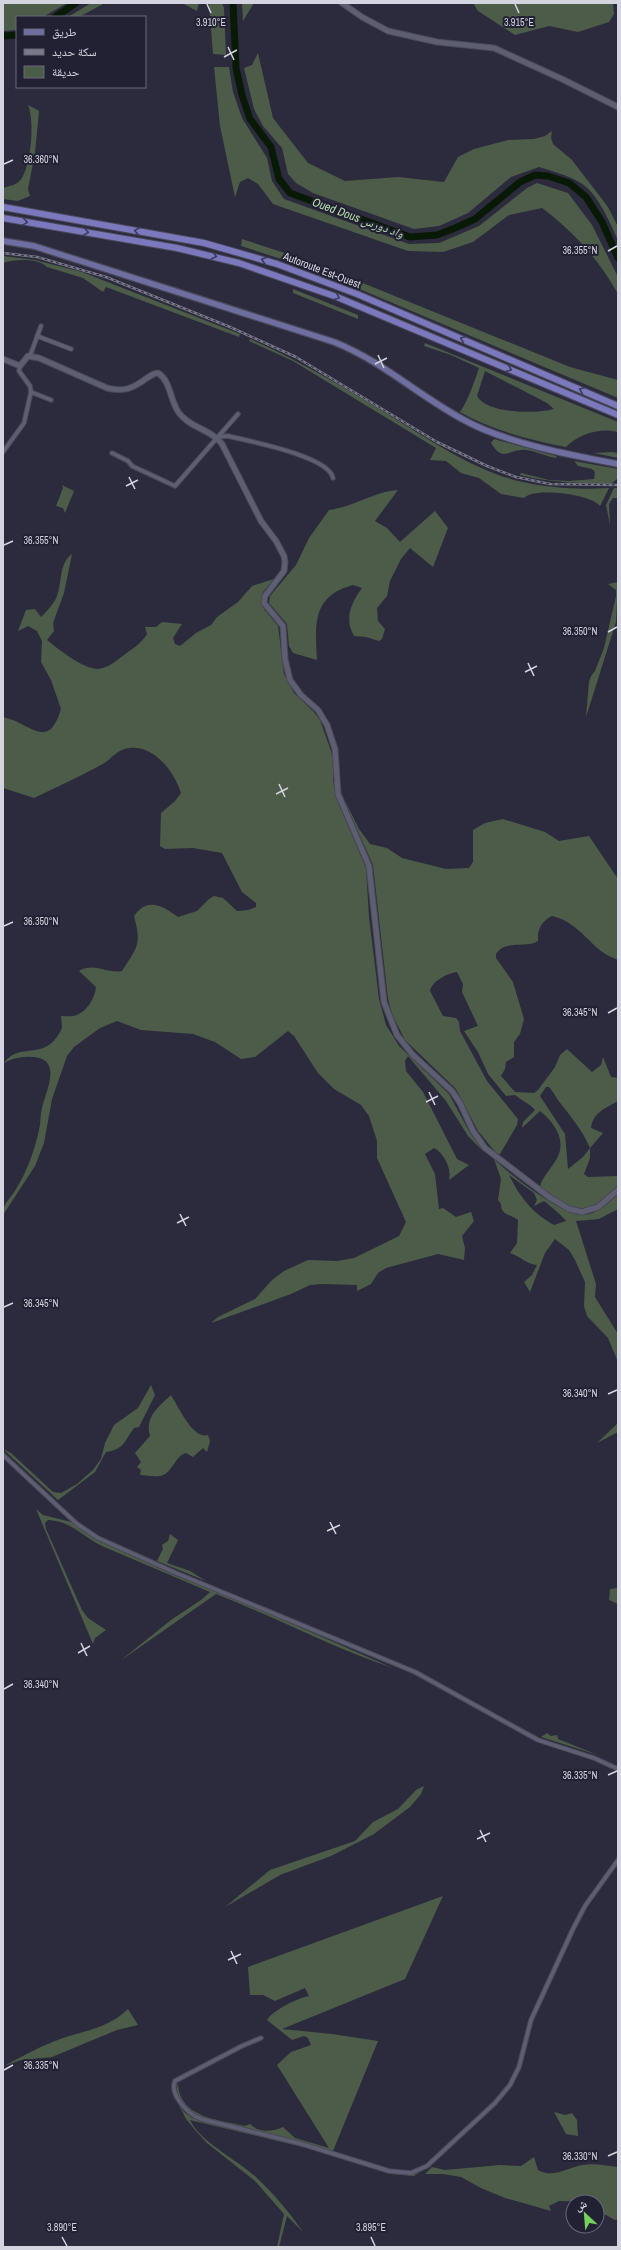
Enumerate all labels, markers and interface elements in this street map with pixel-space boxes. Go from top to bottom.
legend [16,16,146,88]
text: 3.910°E [196,16,226,29]
text: 3.915°E [504,16,534,29]
text: طريق [52,24,77,40]
text: سكة حديد [52,44,97,60]
text: حديقة [52,64,80,80]
text: 36.360°N [24,153,59,166]
water label: Oued Dous واد دورس [310,194,406,242]
one-way arrow [22,217,28,226]
one-way arrow [83,227,89,236]
one-way arrow [134,228,140,236]
text: 36.355°N [563,244,598,257]
street label: Autoroute Est-Ouest [280,248,363,291]
one-way arrow [211,252,217,260]
one-way arrow [261,256,268,265]
one-way arrow [333,292,341,300]
one-way arrow [459,336,466,344]
one-way arrow [504,364,512,372]
one-way arrow [579,387,586,395]
text: 36.355°N [24,534,59,547]
text: 36.350°N [563,625,598,638]
text: 36.350°N [24,915,59,928]
text: 36.345°N [563,1006,598,1019]
text: 36.345°N [24,1297,59,1310]
text: 36.340°N [563,1387,598,1400]
text: 36.340°N [24,1678,59,1691]
text: 36.335°N [563,1769,598,1782]
text: 36.335°N [24,2059,59,2072]
text: 36.330°N [563,2150,598,2163]
north arrow [565,2194,605,2234]
text: ش [572,2196,590,2215]
text: 3.890°E [47,2221,77,2234]
text: 3.895°E [356,2221,386,2234]

